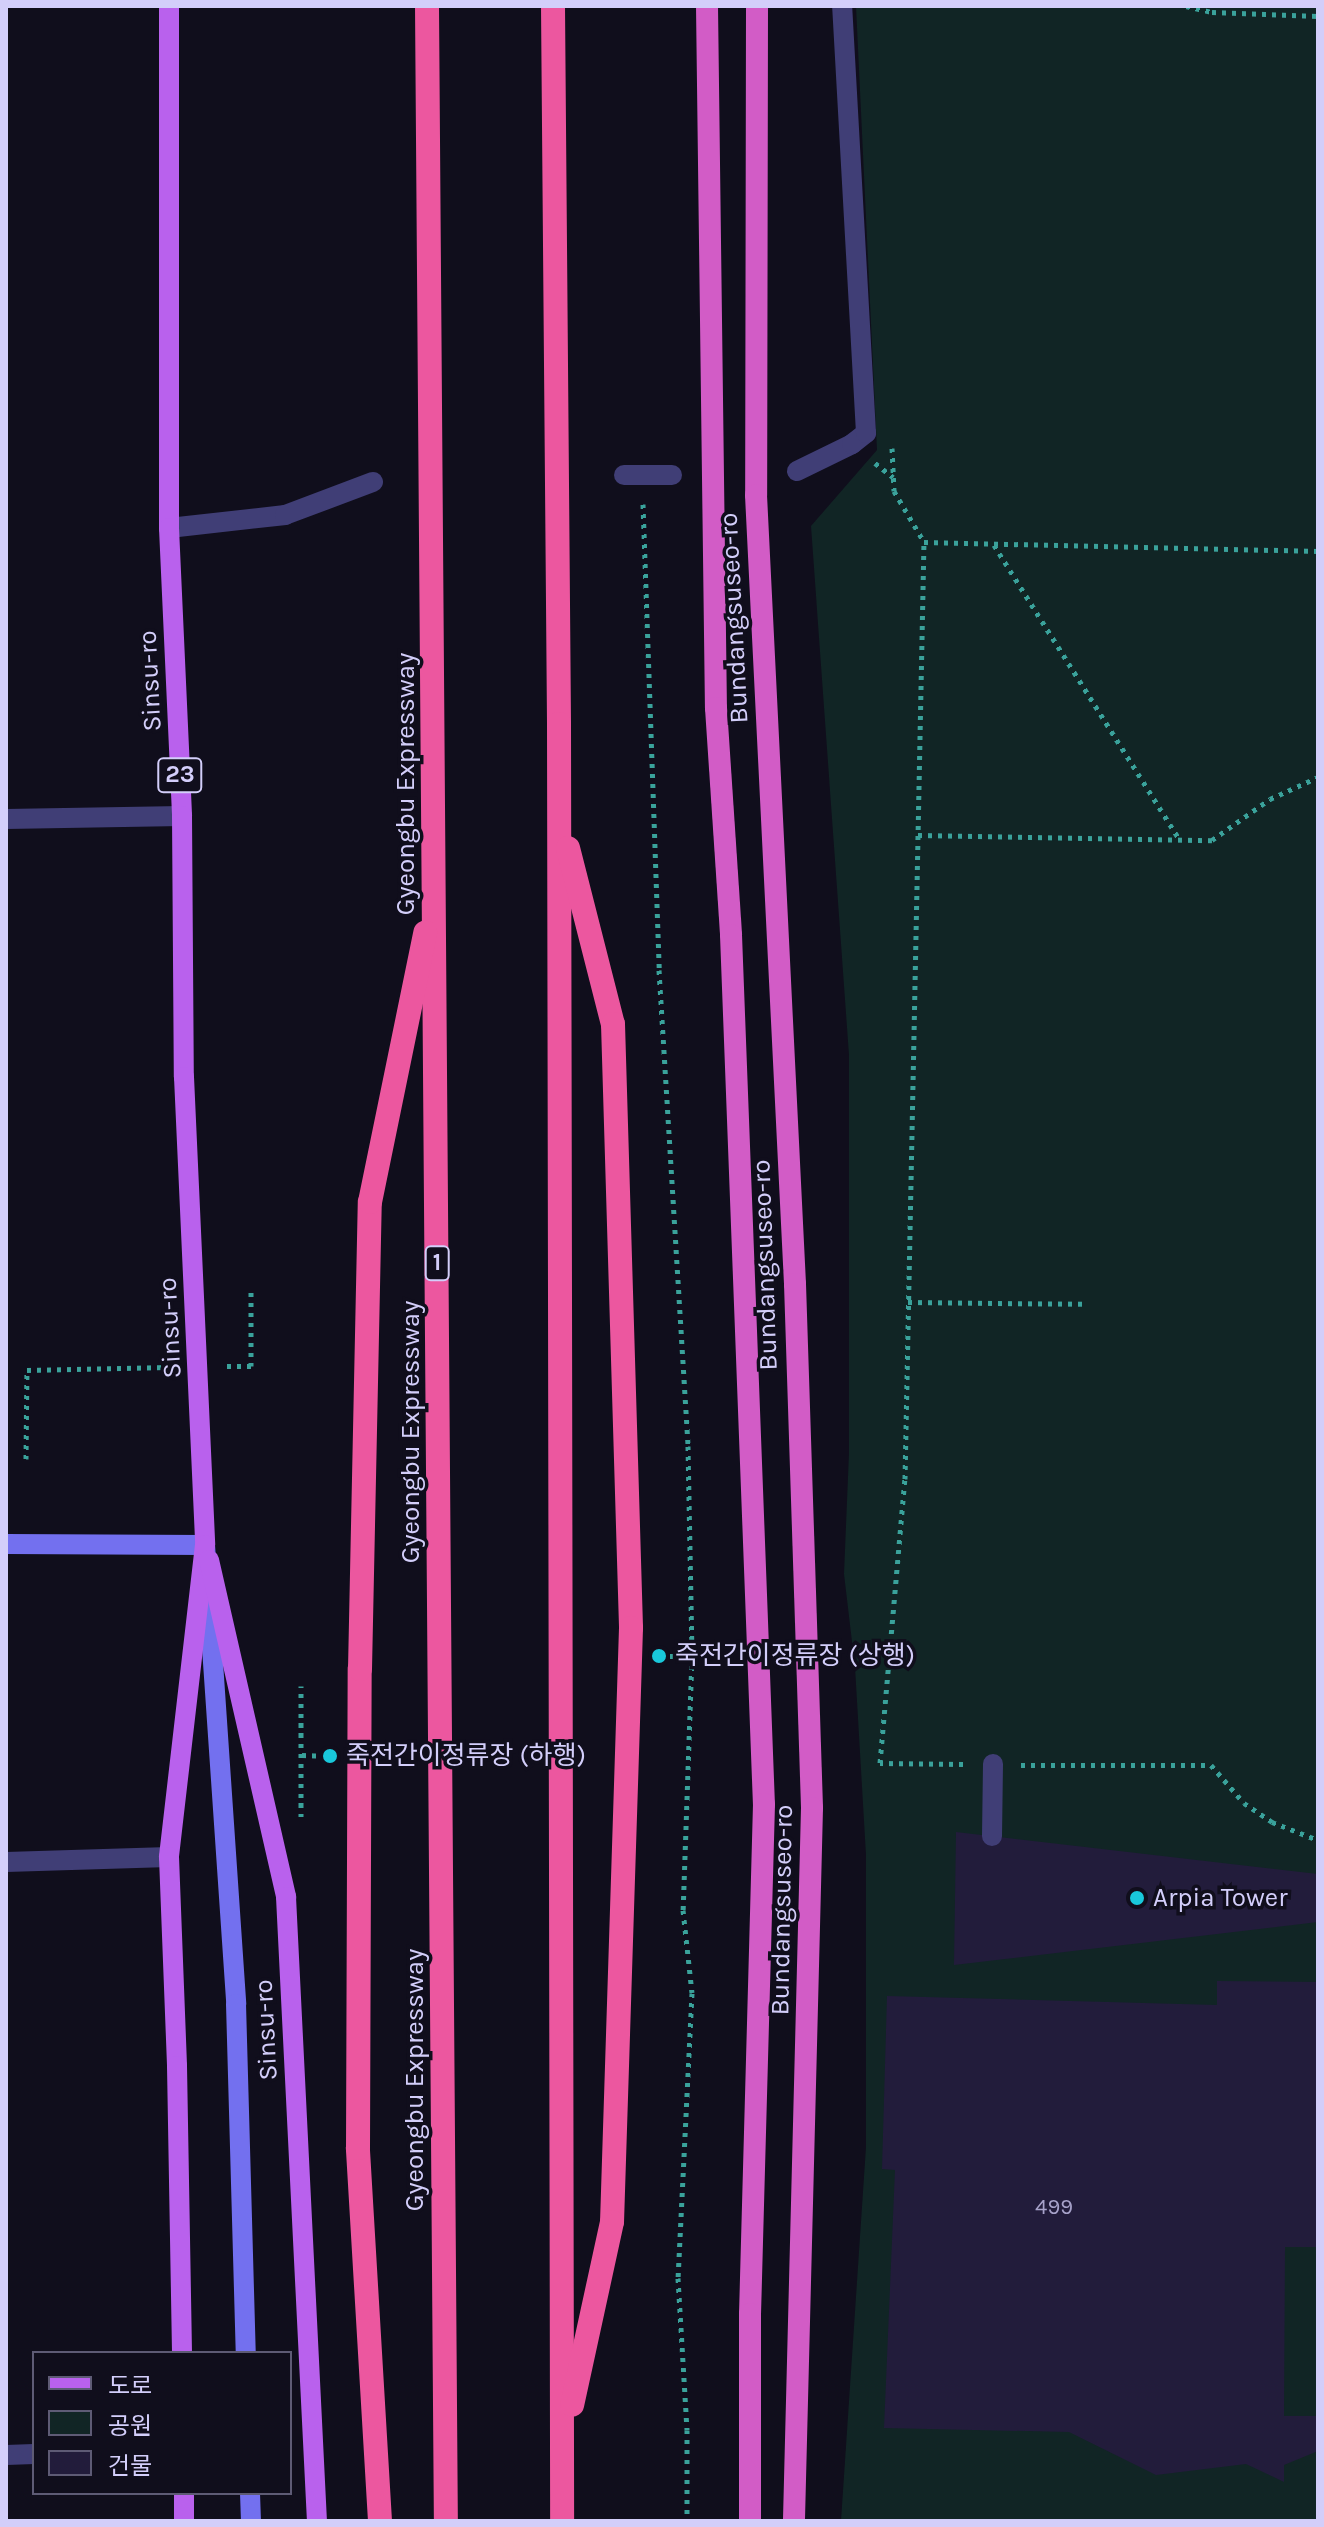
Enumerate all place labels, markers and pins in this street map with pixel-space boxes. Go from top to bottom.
place label: 죽전간이정류장 (상행) [675,1640,915,1672]
marker: 죽전간이정류장 (상행) [650,1647,668,1665]
place label: 죽전간이정류장 (하행) [346,1740,586,1772]
marker: 죽전간이정류장 (하행) [321,1747,339,1765]
place label: Arpia Tower [1153,1882,1288,1914]
marker: Arpia Tower [1128,1889,1146,1907]

